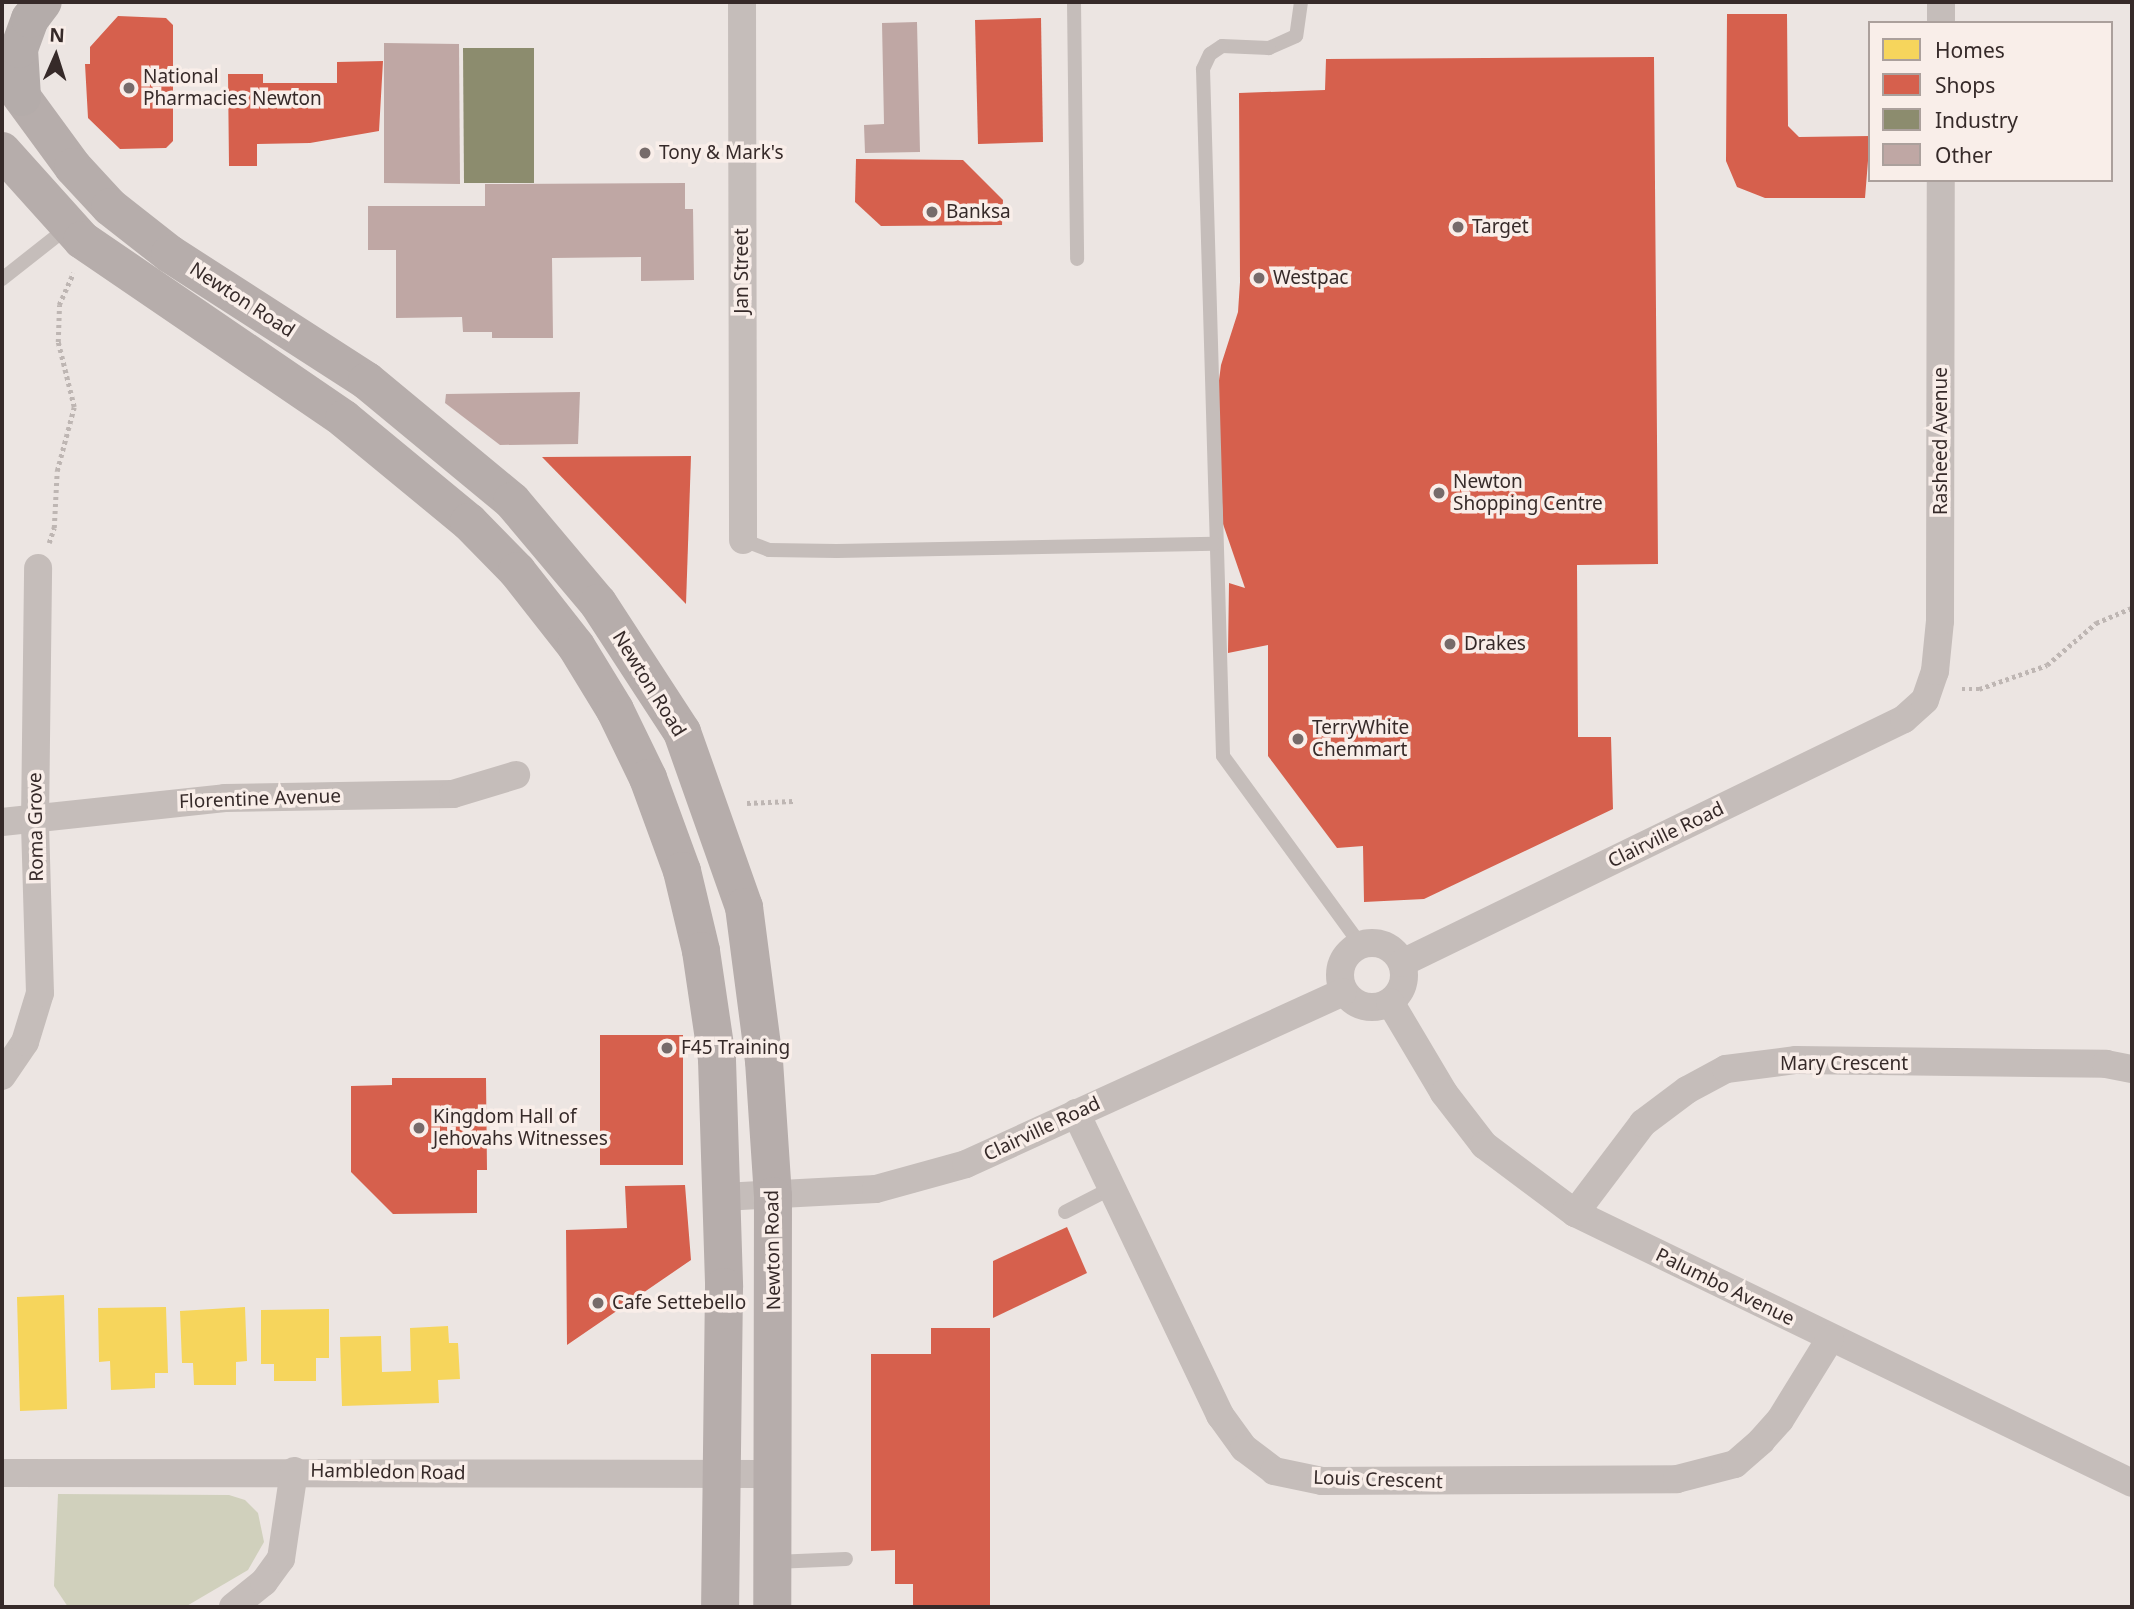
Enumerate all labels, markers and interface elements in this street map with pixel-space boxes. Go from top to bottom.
north arrow [21,21,91,91]
legend [1868,21,2113,182]
text: N [49,22,65,48]
text: Homes [1935,36,2005,64]
place label: National Pharmacies Newton [143,66,322,110]
text: Shops [1935,71,1995,99]
marker: National Pharmacies Newton [121,80,137,96]
text: Industry [1935,106,2018,134]
text: Other [1935,141,1992,169]
place label: Tony & Mark's [659,142,784,164]
marker: Tony & Mark's [637,145,653,161]
place label: Banksa [946,201,1011,223]
marker: Banksa [924,204,940,220]
place label: Target [1472,216,1529,238]
marker: Target [1450,219,1466,235]
street label: Jan Street [731,228,753,314]
street label: Newton Road [185,258,299,342]
place label: Westpac [1273,267,1348,289]
marker: Westpac [1251,270,1267,286]
street label: Rasheed Avenue [1930,367,1952,515]
place label: Newton Shopping Centre [1453,471,1603,515]
marker: Newton Shopping Centre [1431,485,1447,501]
street label: Newton Road [607,627,691,741]
place label: Drakes [1464,633,1526,655]
marker: Drakes [1442,636,1458,652]
place label: TerryWhite Chemmart [1312,717,1409,761]
marker: TerryWhite Chemmart [1290,731,1306,747]
street label: Roma Grove [24,772,48,882]
street label: Florentine Avenue [179,785,341,813]
street label: Clairville Road [1604,797,1728,873]
place label: F45 Training [681,1037,790,1059]
marker: F45 Training [659,1040,675,1056]
street label: Mary Crescent [1780,1053,1908,1075]
street label: Clairville Road [980,1092,1104,1166]
place label: Kingdom Hall of Jehovahs Witnesses [433,1106,608,1150]
marker: Kingdom Hall of Jehovahs Witnesses [411,1120,427,1136]
street label: Newton Road [761,1190,785,1310]
street label: Palumbo Avenue [1652,1244,1798,1330]
place label: Cafe Settebello [612,1292,746,1314]
marker: Cafe Settebello [590,1295,606,1311]
street label: Hambledon Road [310,1459,466,1485]
street label: Louis Crescent [1313,1466,1443,1494]

